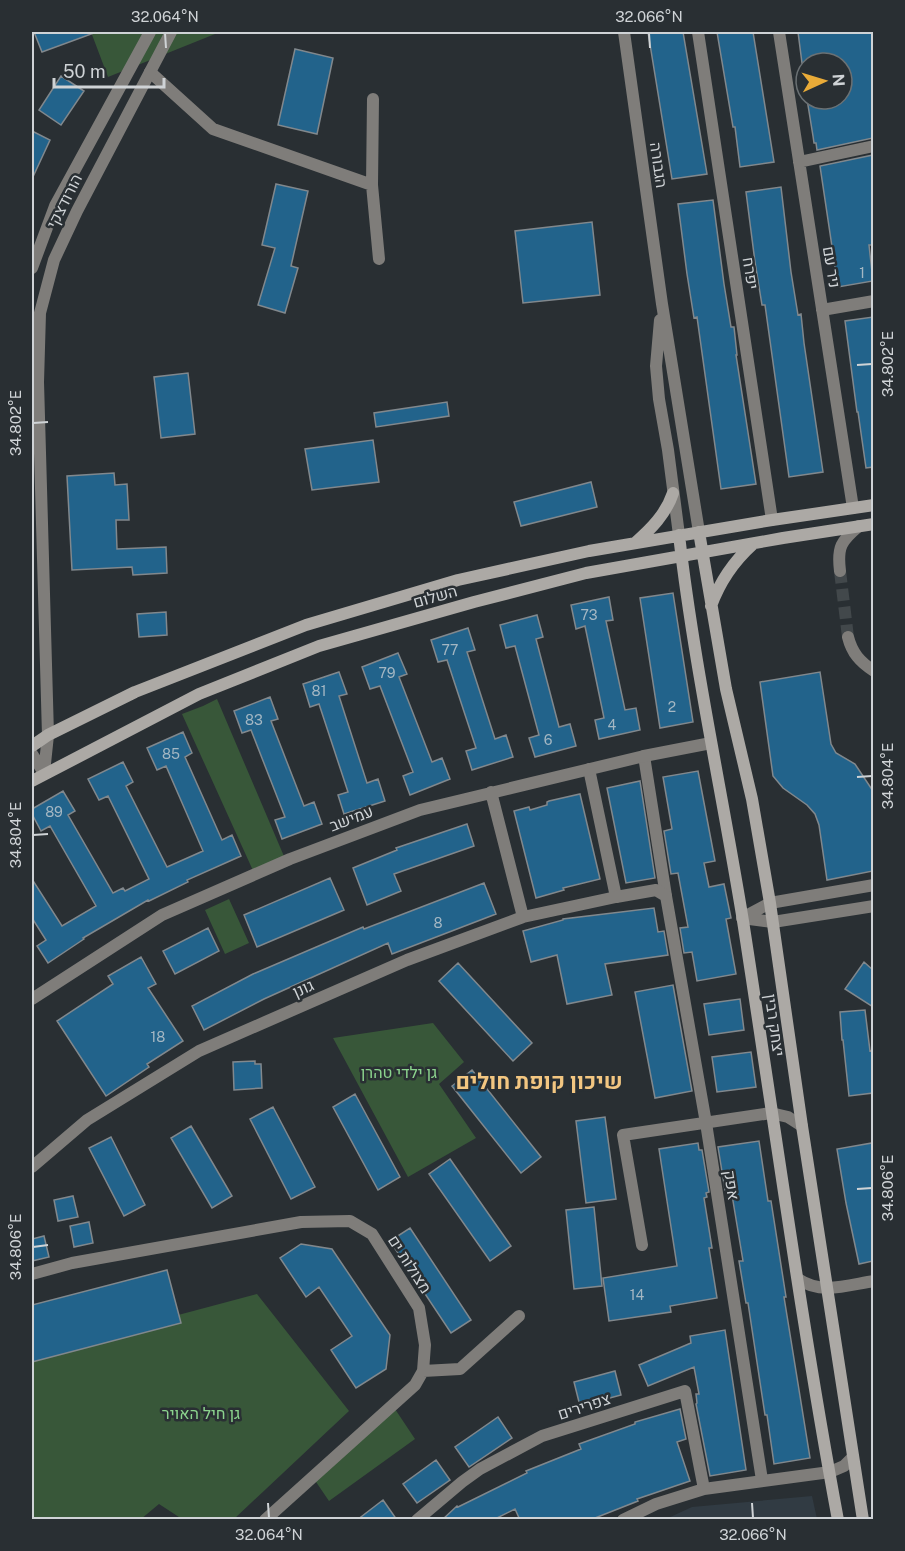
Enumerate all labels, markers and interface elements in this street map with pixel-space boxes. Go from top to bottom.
text: 32.064°N [131,8,199,25]
text: 32.066°N [615,8,683,25]
scale bar [54,51,164,89]
north arrow [794,51,854,111]
text: 50 m [63,61,106,82]
text: N [829,73,848,87]
street label: הגבורה [646,141,671,189]
street label: הורודצקי [43,171,86,232]
street label: ניר עם [819,245,844,289]
street label: יפרח [739,256,762,291]
house number: 1 [859,265,865,281]
text: 34.802°E [879,331,896,397]
text: 34.802°E [7,390,24,456]
street label: השלום [411,581,459,612]
house number: 73 [581,607,598,623]
house number: 77 [442,642,459,658]
house number: 79 [379,665,396,681]
house number: 81 [312,683,326,699]
house number: 2 [668,699,676,715]
house number: 83 [245,712,263,728]
house number: 4 [608,717,617,733]
house number: 6 [544,732,553,748]
text: 34.804°E [879,743,896,809]
house number: 85 [162,746,180,762]
street label: עמישב [327,801,376,835]
text: 34.804°E [7,802,24,868]
house number: 89 [45,804,63,820]
house number: 8 [433,915,443,931]
street label: גונן [290,975,317,1001]
street label: יצחק רבין [761,993,788,1058]
house number: 18 [151,1029,165,1045]
park label: גן ילדי טהרן [361,1063,437,1082]
district label: שיכון קופת חולים [455,1068,623,1094]
text: 34.806°E [879,1155,896,1221]
street label: אפק [720,1169,743,1202]
text: 34.806°E [7,1214,24,1280]
street label: מצולות ים [384,1232,435,1297]
house number: 14 [630,1287,644,1303]
street label: צפרירים [555,1389,613,1424]
park label: גן חיל האויר [162,1404,240,1423]
text: 32.064°N [235,1526,303,1543]
text: 32.066°N [719,1526,787,1543]

